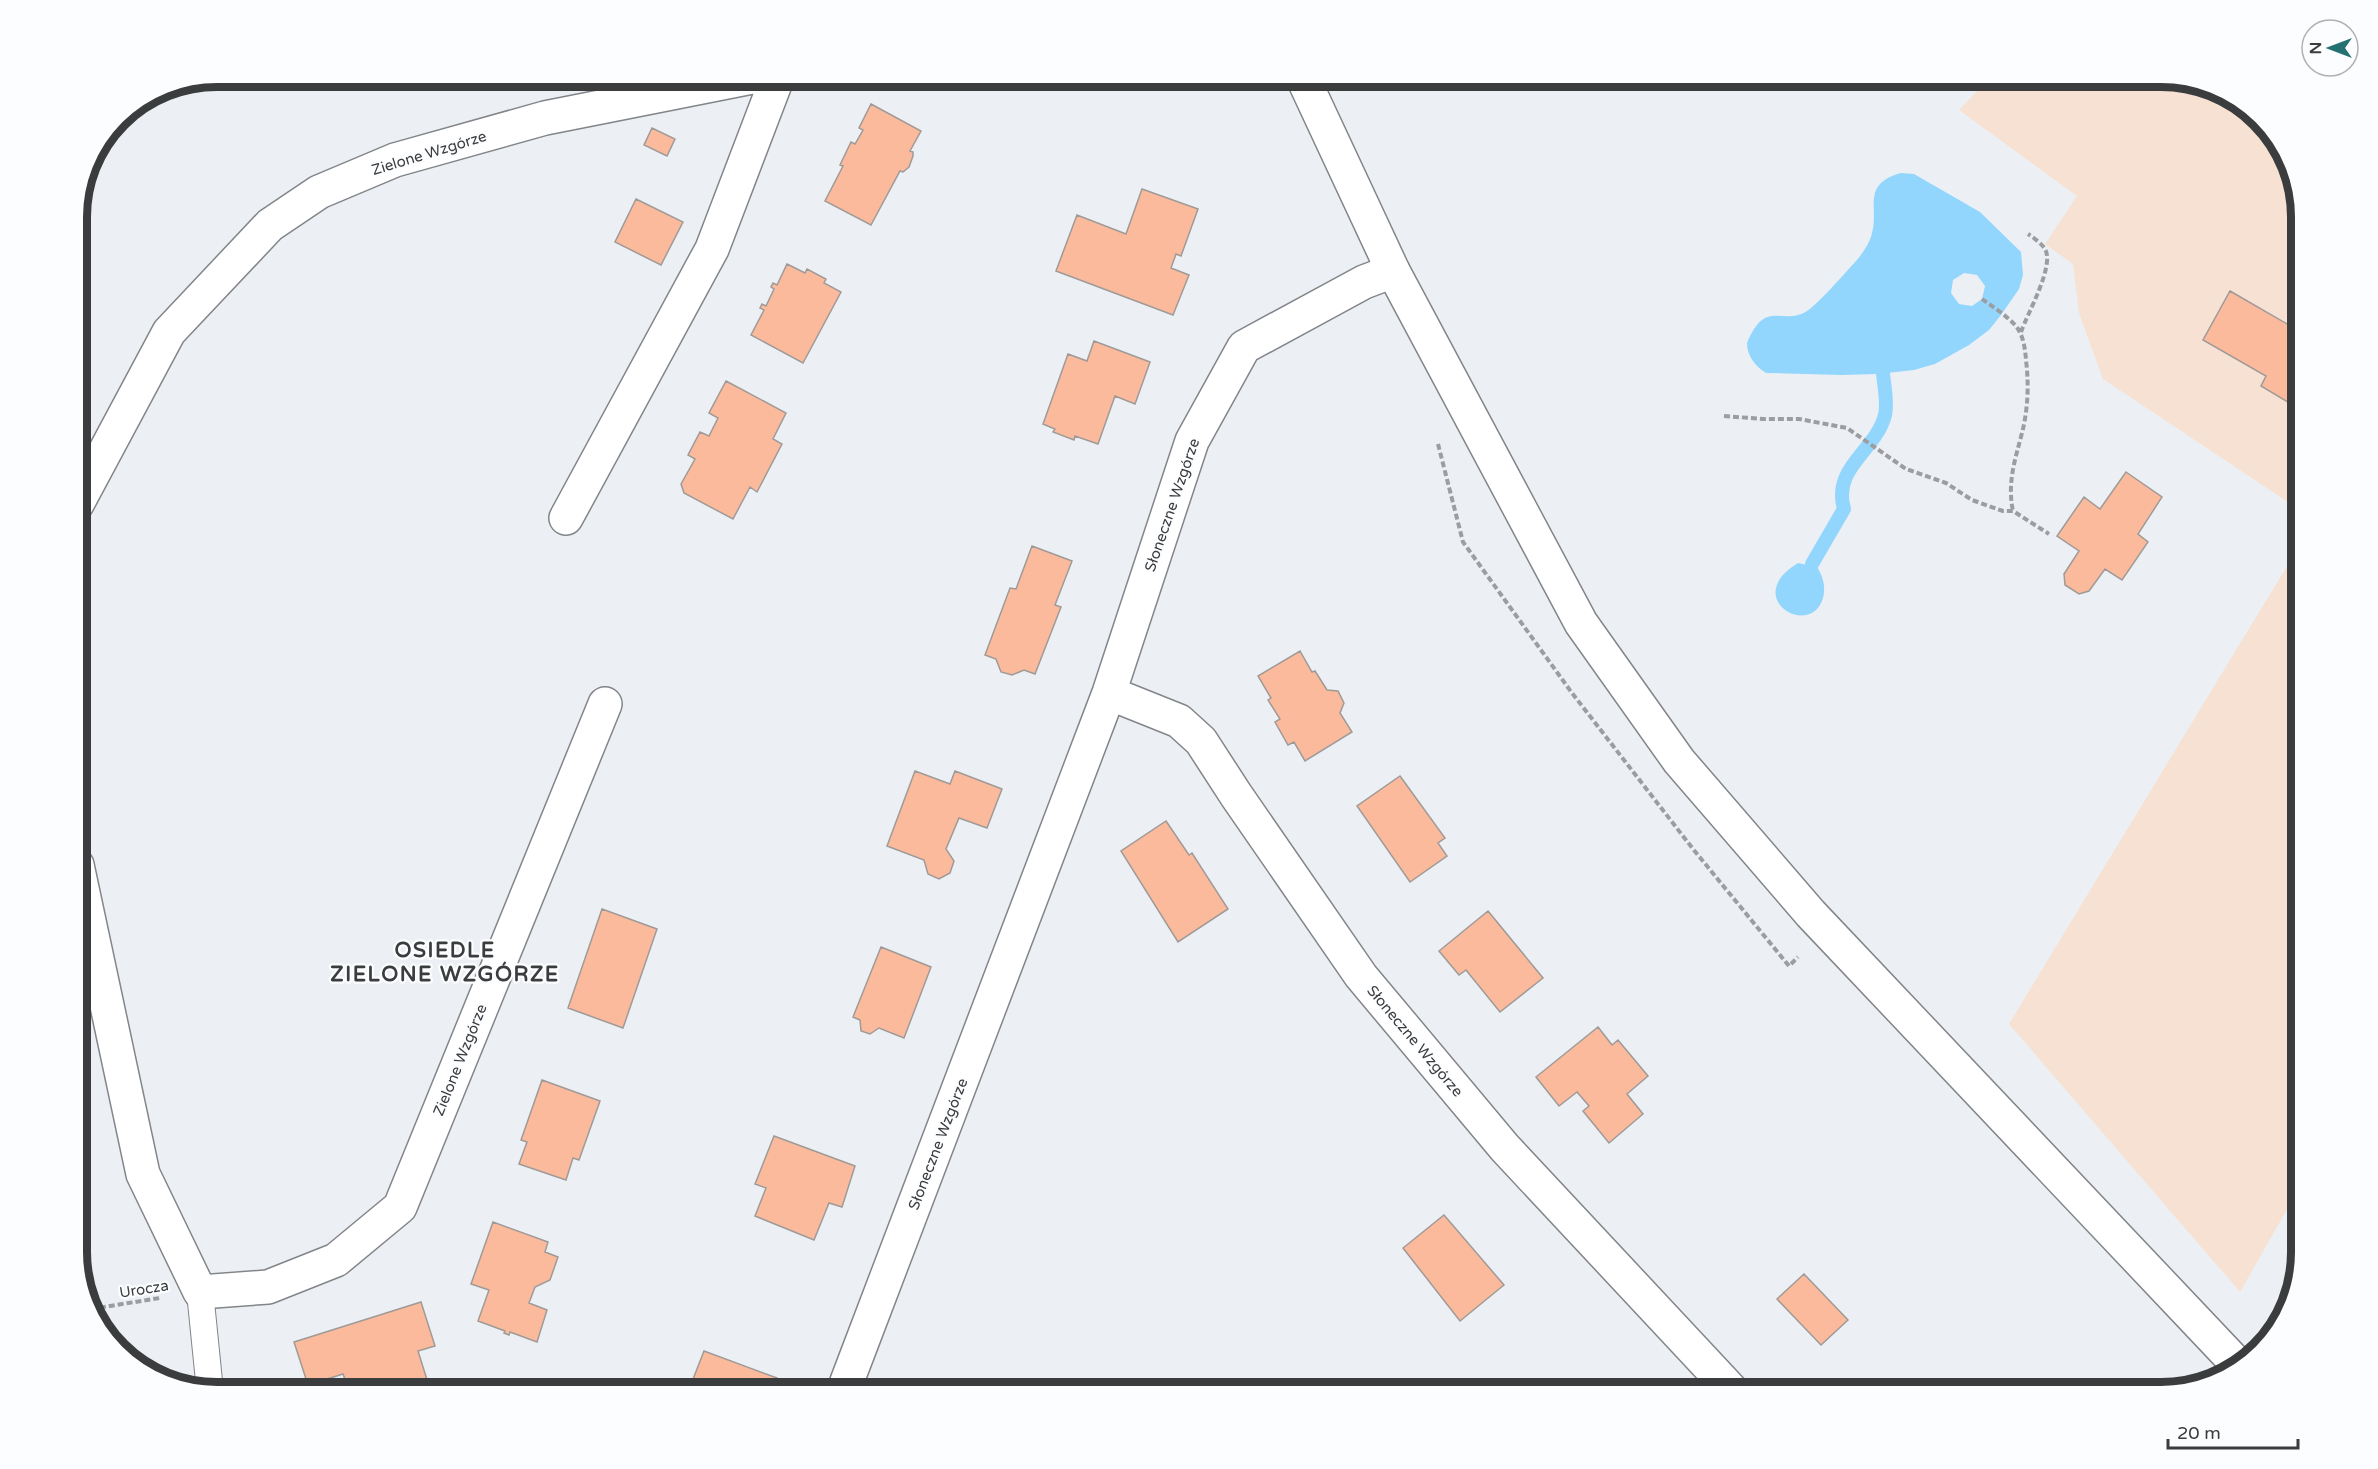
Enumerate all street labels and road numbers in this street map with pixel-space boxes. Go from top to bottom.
street label: Zielone Wzgórze [369,127,489,179]
street label: Słoneczne Wzgórze [1141,436,1203,574]
street label: Słoneczne Wzgórze [1363,982,1467,1100]
street label: Zielone Wzgórze [429,1001,491,1119]
street label: Słoneczne Wzgórze [905,1076,971,1212]
street label: Urocza [118,1276,170,1302]

